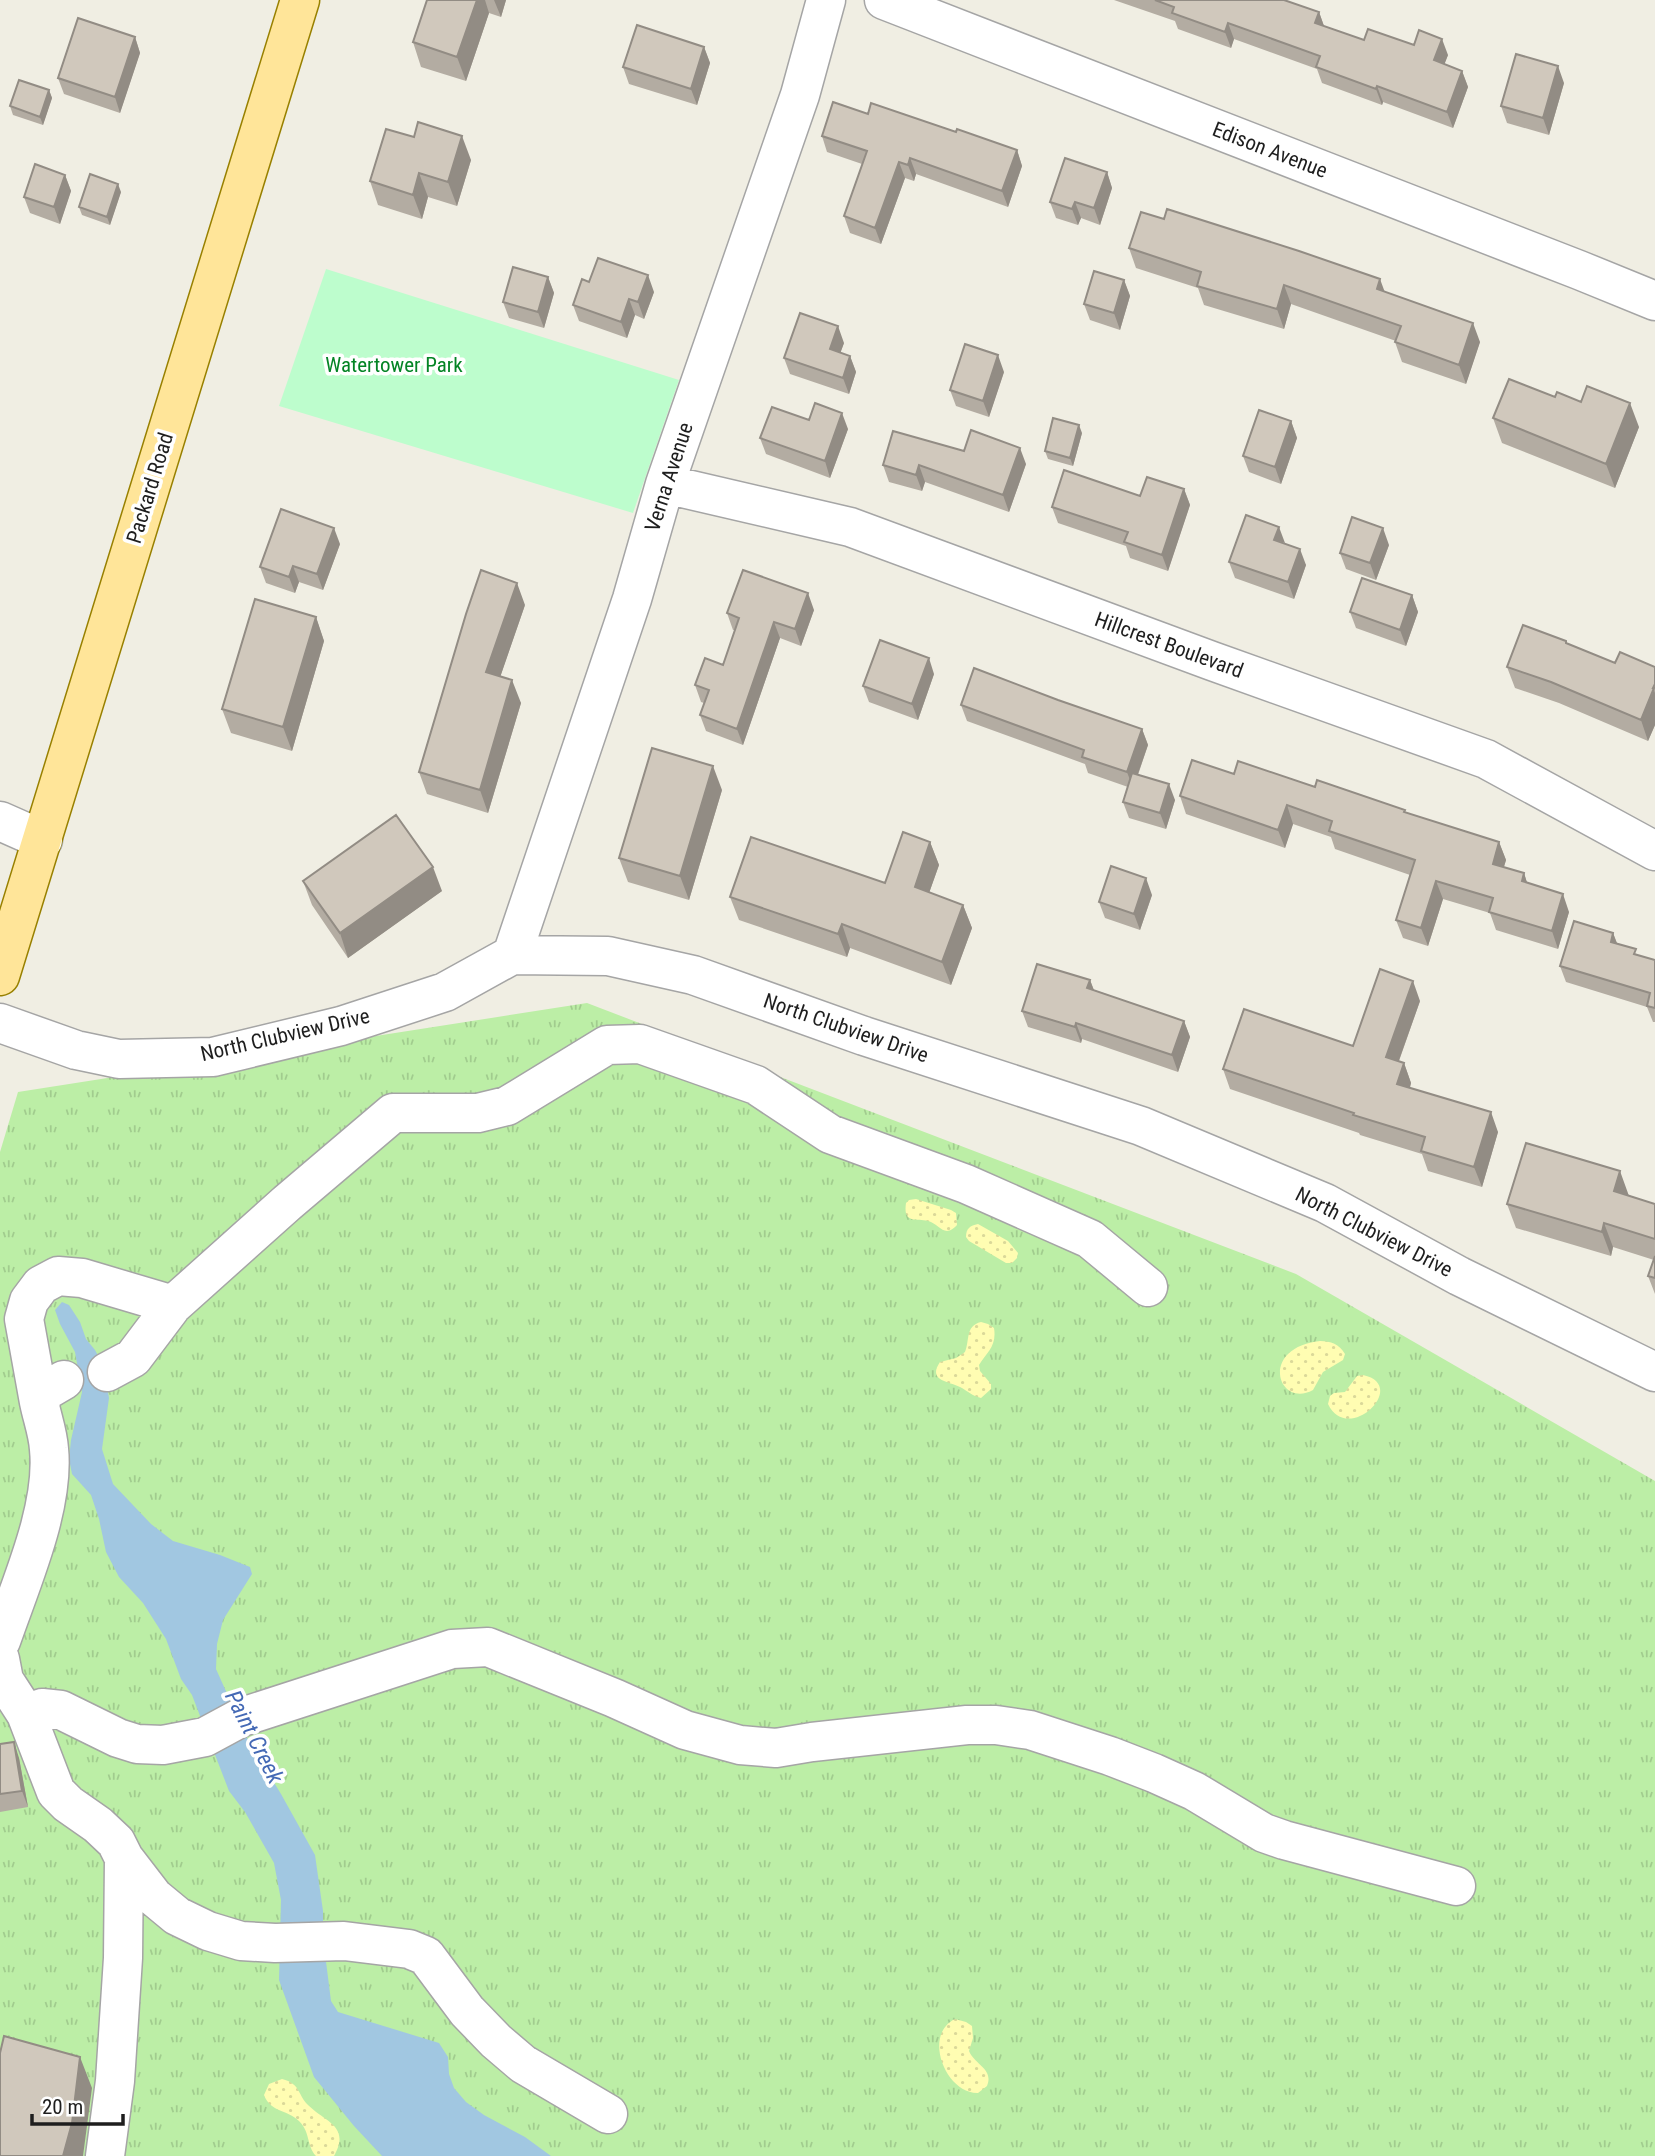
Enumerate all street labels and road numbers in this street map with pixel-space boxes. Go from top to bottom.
street label: Edison Avenue [1209,117,1331,183]
street label: Verna Avenue [640,419,698,534]
street label: Packard Road [122,430,178,546]
street label: Hillcrest Boulevard [1092,607,1246,683]
street label: North Clubview Drive [760,989,932,1068]
street label: North Clubview Drive [198,1004,372,1066]
street label: North Clubview Drive [1292,1182,1457,1282]

